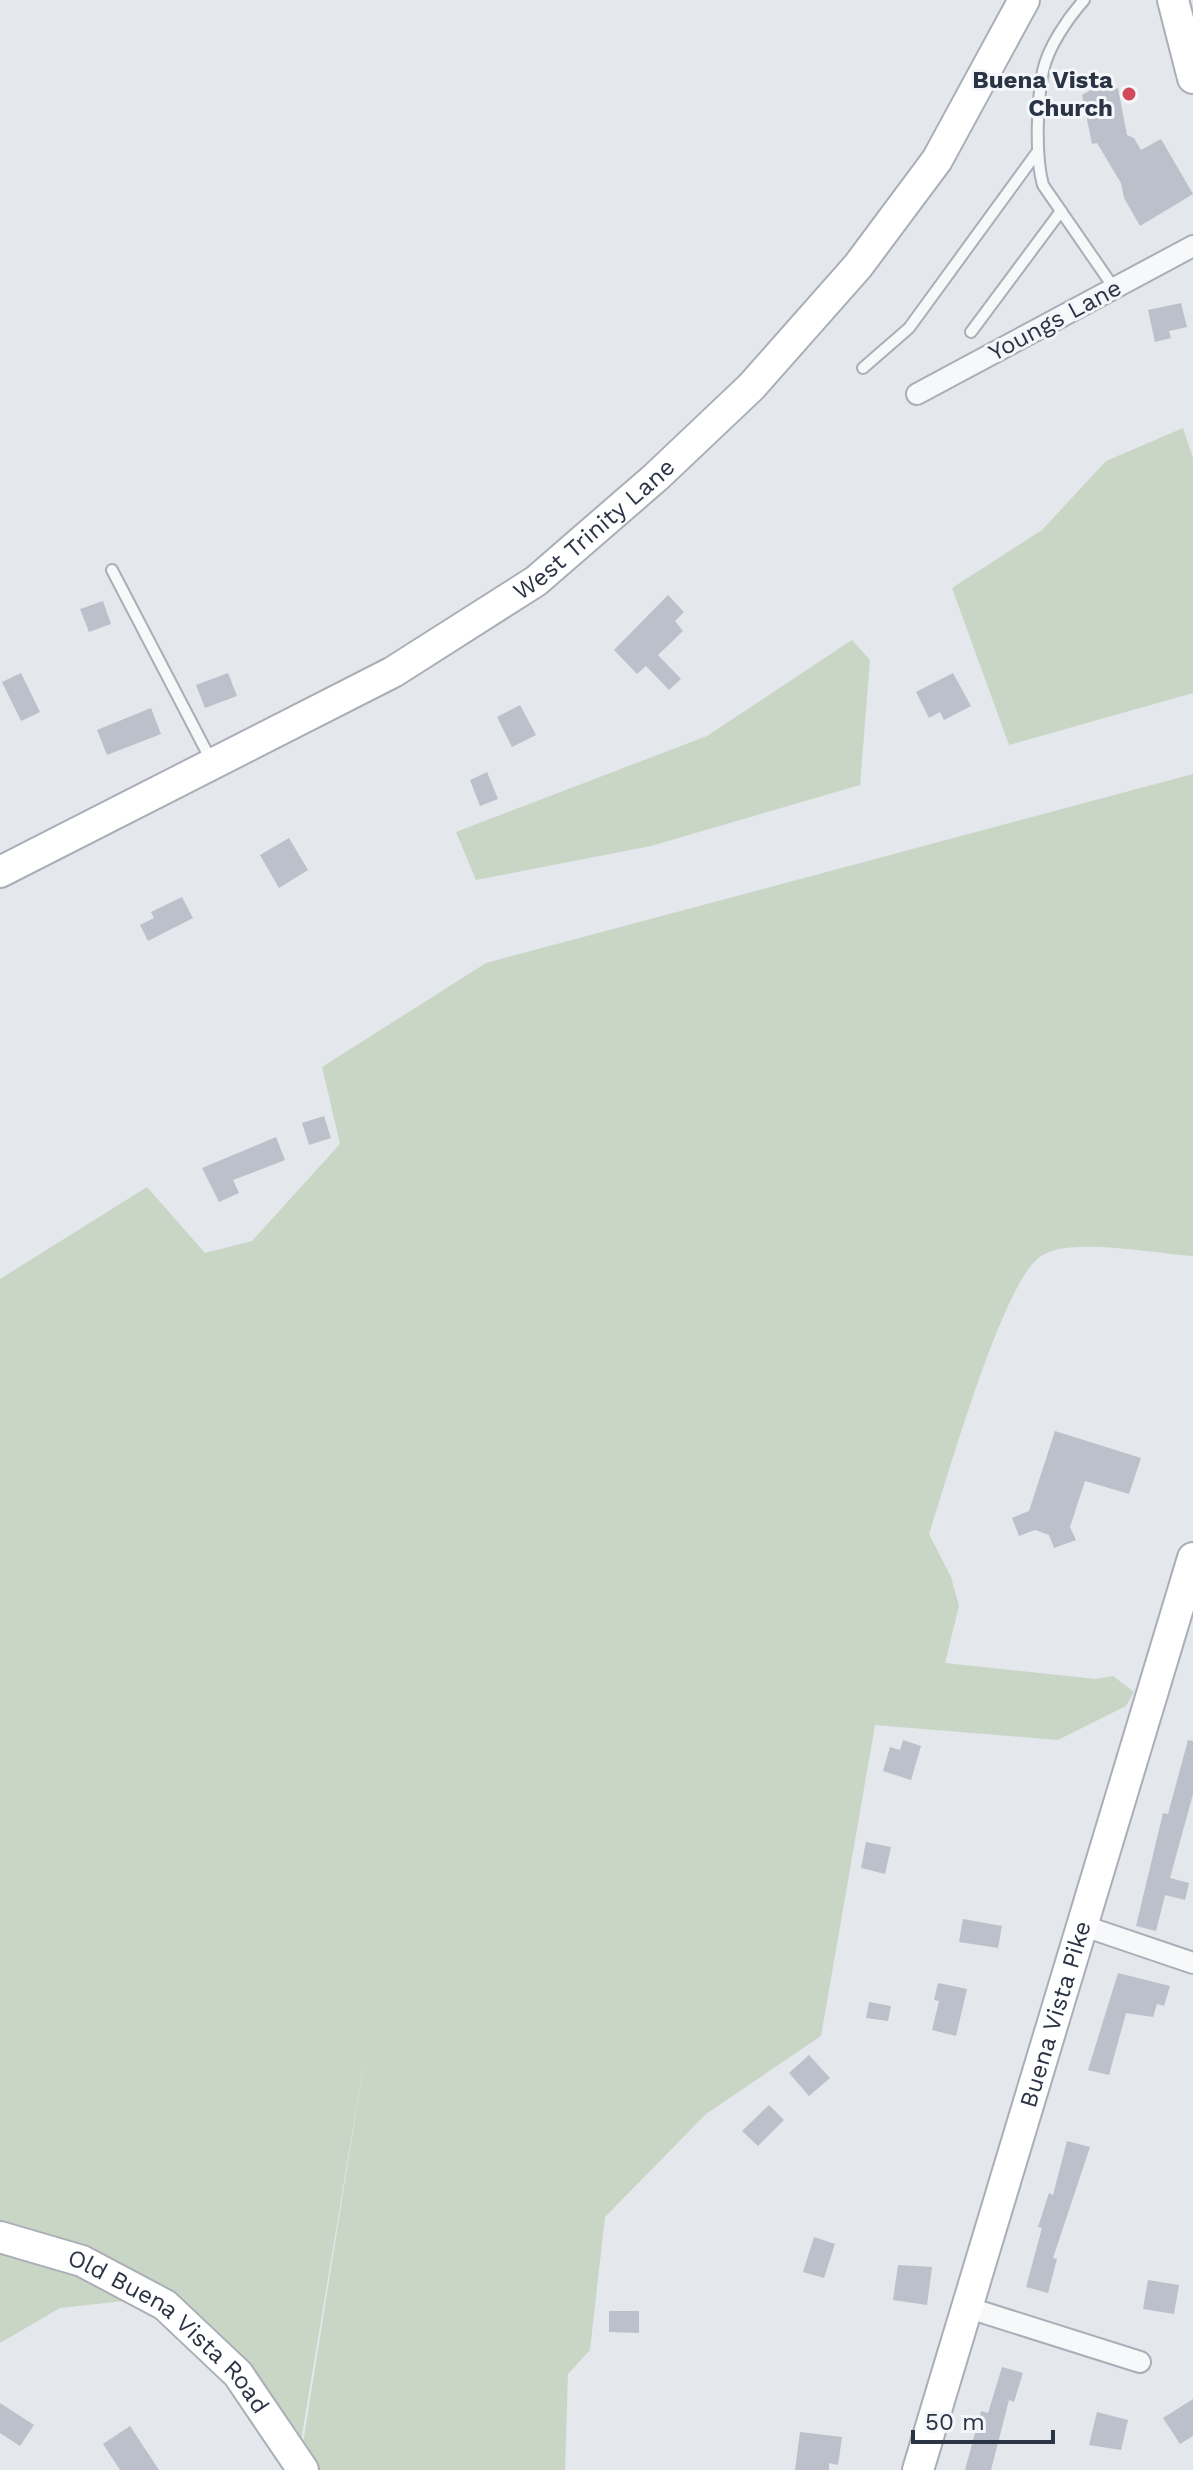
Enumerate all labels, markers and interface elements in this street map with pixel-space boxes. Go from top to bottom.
place label: Buena Vista Church [972,66,1113,122]
marker: Buena Vista Church [1120,85,1138,103]
street label: Youngs Lane [984,273,1126,367]
street label: West Trinity Lane [508,453,680,606]
street label: Buena Vista Pike [1014,1918,1097,2111]
street label: Old Buena Vista Road [65,2244,275,2419]
scale bar [913,2394,1053,2444]
text: 50 m [925,2408,985,2436]

